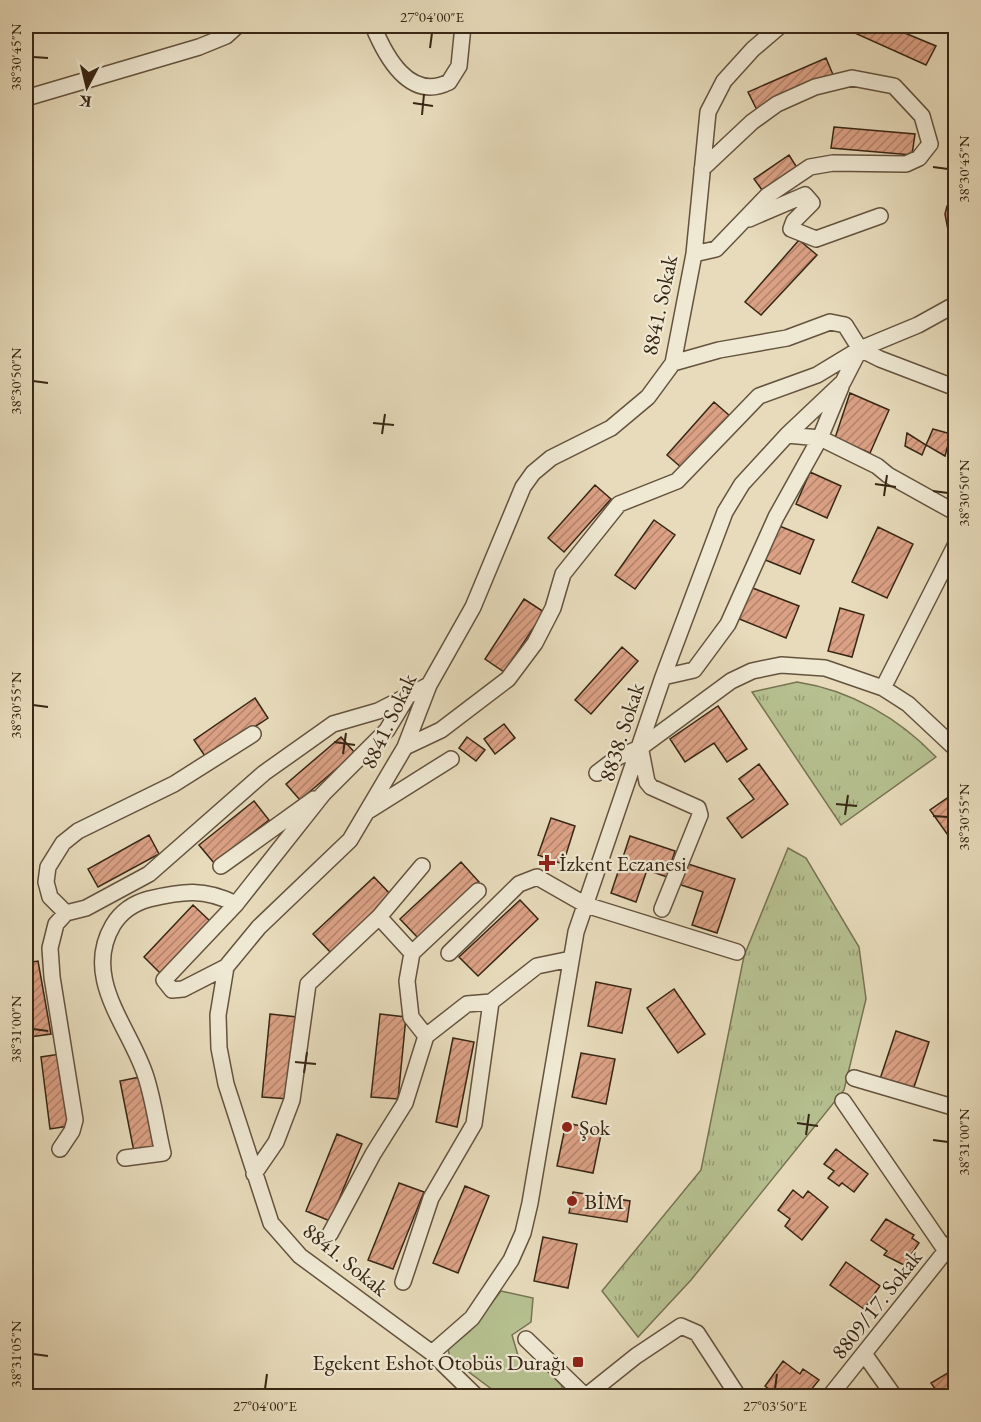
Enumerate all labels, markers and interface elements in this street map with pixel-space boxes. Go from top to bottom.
text: 27°04'00"E [400,7,465,26]
text: 38°30'45"N [6,23,25,91]
north arrow [57,57,117,117]
text: K [77,90,93,113]
text: 38°30'45"N [954,135,973,203]
street label: 8841. Sokak [635,252,684,358]
text: 38°30'50"N [6,347,25,415]
text: 38°30'50"N [954,459,973,527]
street label: 8841. Sokak [354,668,423,774]
text: 38°30'55"N [6,671,25,739]
street label: 8838. Sokak [592,679,651,785]
text: 38°30'55"N [954,783,973,851]
place label: İzkent Eczanesi [559,849,687,878]
marker: İzkent Eczanesi [540,856,554,870]
text: 38°31'00"N [6,995,25,1063]
text: 38°31'00"N [954,1108,973,1176]
place label: Şok [579,1113,611,1142]
marker: Şok [560,1120,574,1134]
place label: BİM [584,1187,624,1216]
marker: BİM [565,1194,579,1208]
street label: 8841. Sokak [297,1216,395,1303]
street label: 8809/17. Sokak [824,1243,929,1365]
text: 38°31'05"N [6,1320,25,1388]
place label: Egekent Eshot Otobüs Durağı [312,1348,566,1377]
marker: Egekent Eshot Otobüs Durağı [571,1355,585,1369]
text: 27°04'00"E [233,1396,298,1415]
text: 27°03'50"E [743,1396,808,1415]

